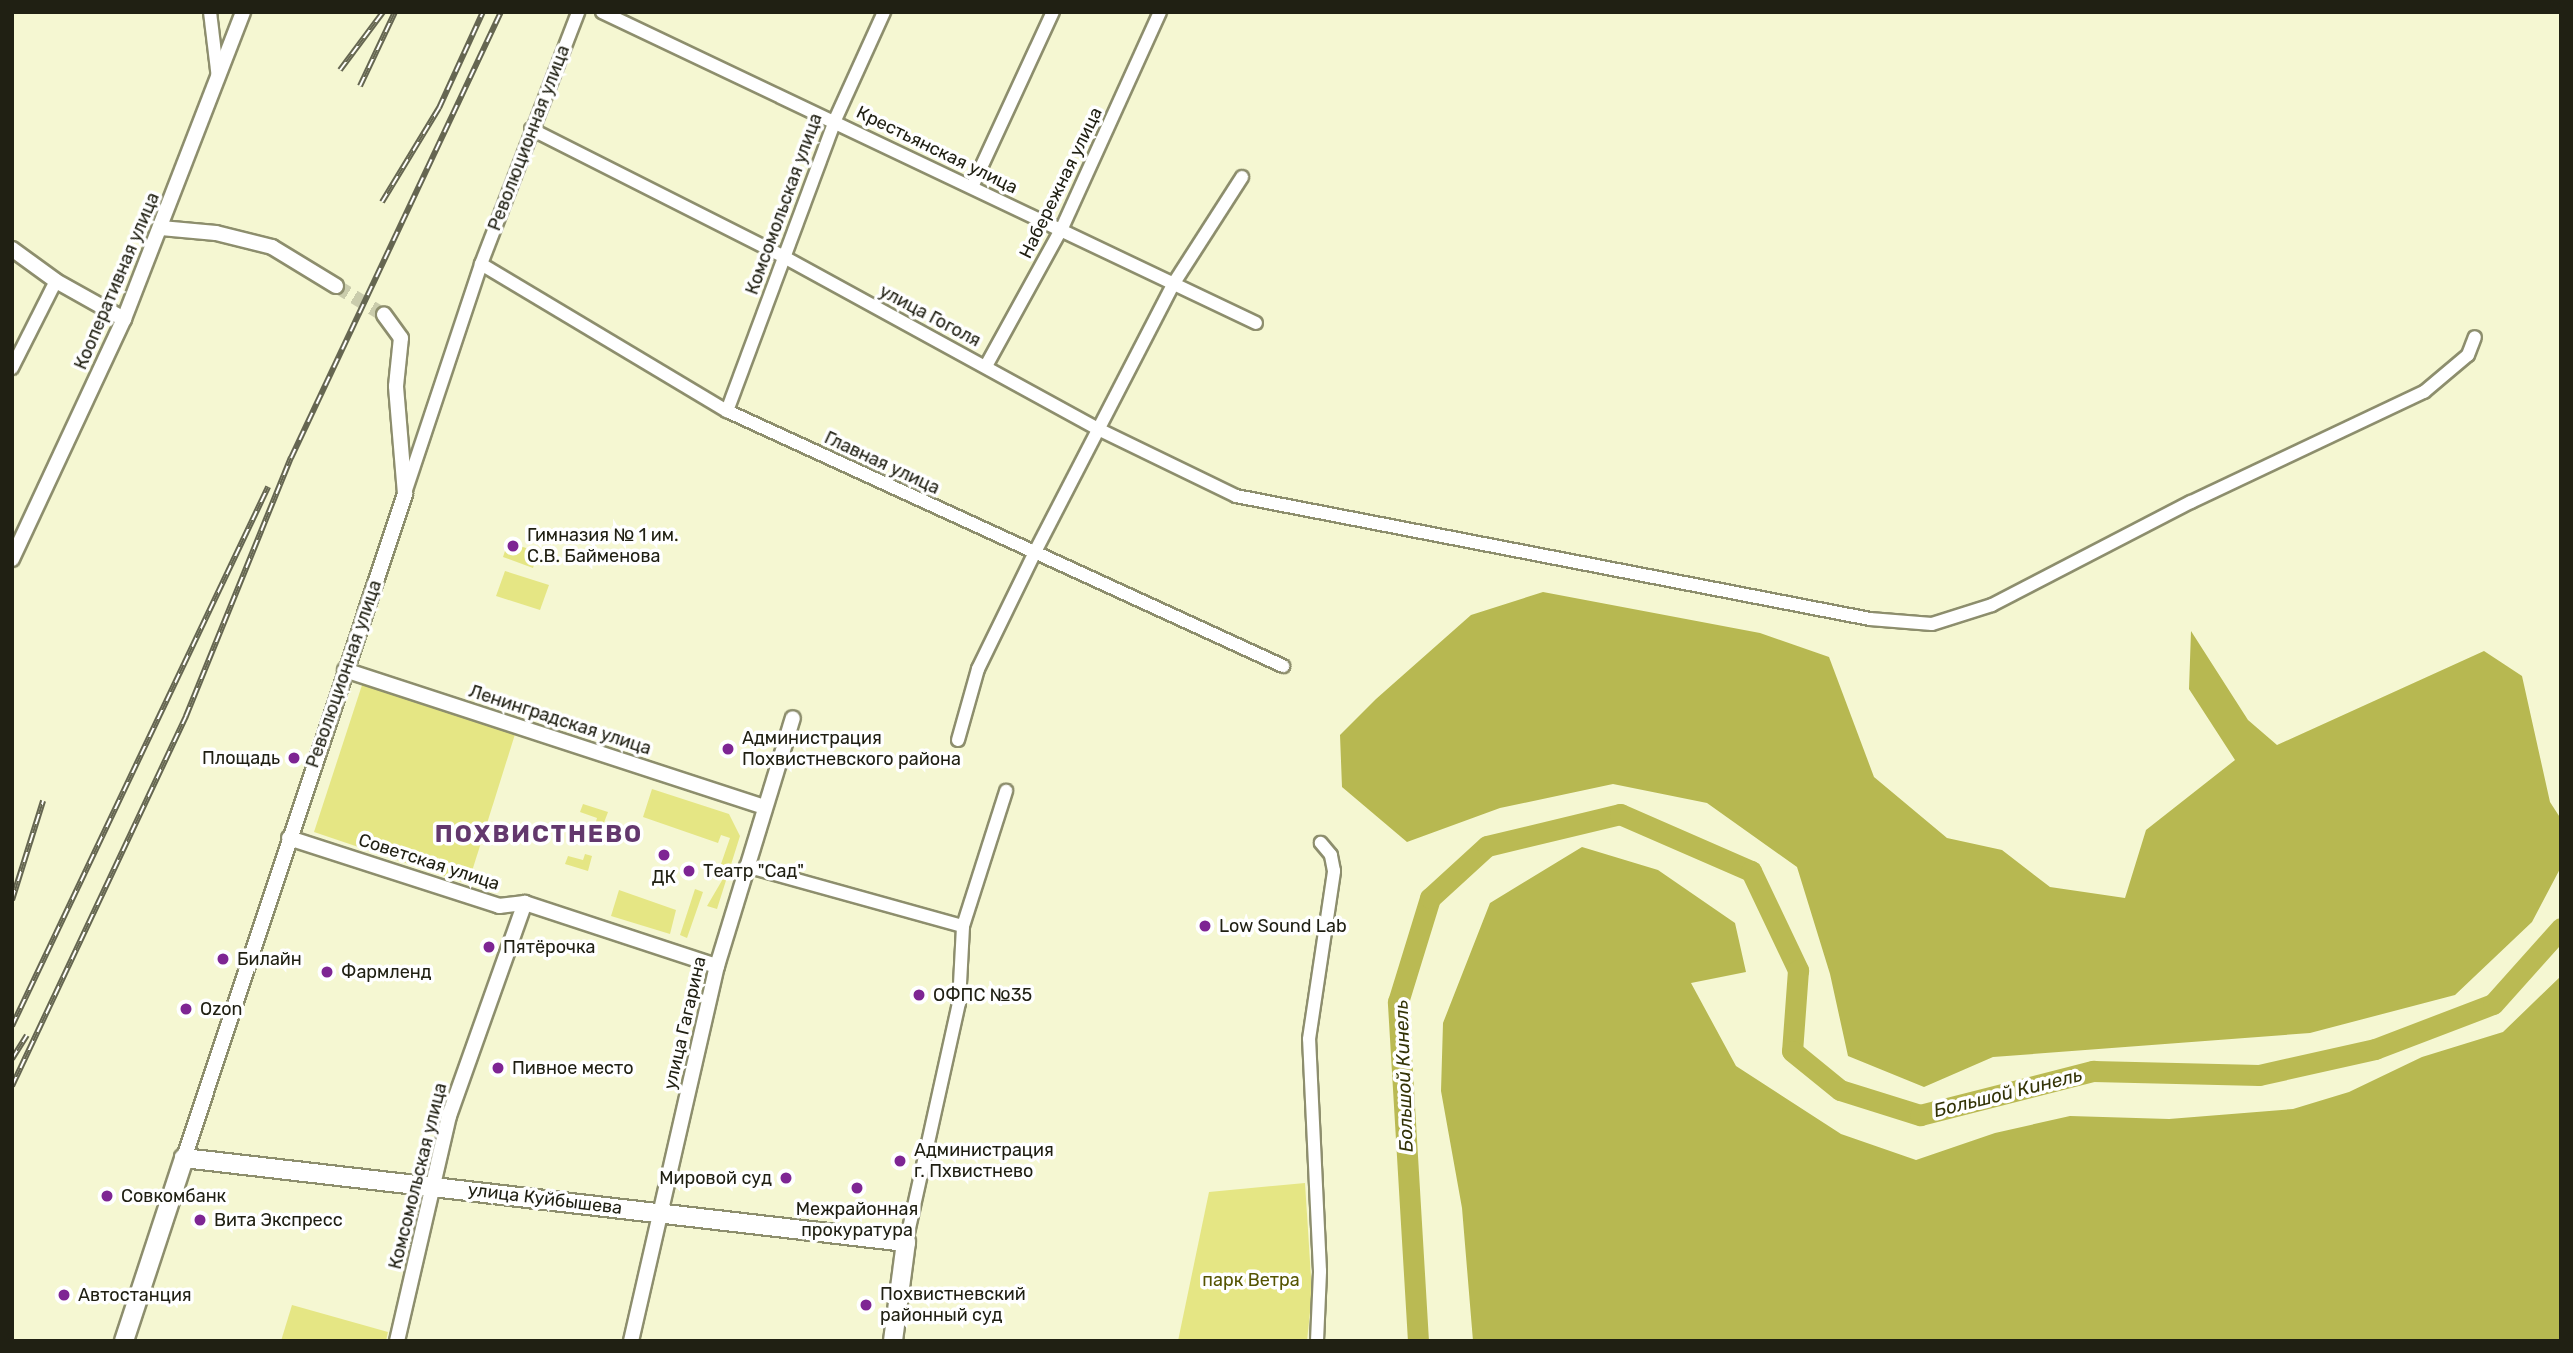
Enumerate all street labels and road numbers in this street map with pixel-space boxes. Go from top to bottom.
street label: Революционная улица [484,42,574,234]
street label: Крестьянская улица [853,102,1021,198]
street label: Набережная улица [1015,104,1107,262]
street label: Комсомольская улица [741,110,827,298]
street label: Кооперативная улица [70,189,164,373]
street label: улица Гоголя [876,280,984,352]
street label: Главная улица [821,427,943,499]
street label: Революционная улица [302,577,386,771]
street label: Ленинградская улица [466,680,654,760]
street label: Советская улица [356,829,502,895]
street label: улица Гагарина [659,954,711,1092]
street label: Комсомольская улица [384,1081,452,1271]
street label: улица Куйбышева [467,1179,623,1219]

